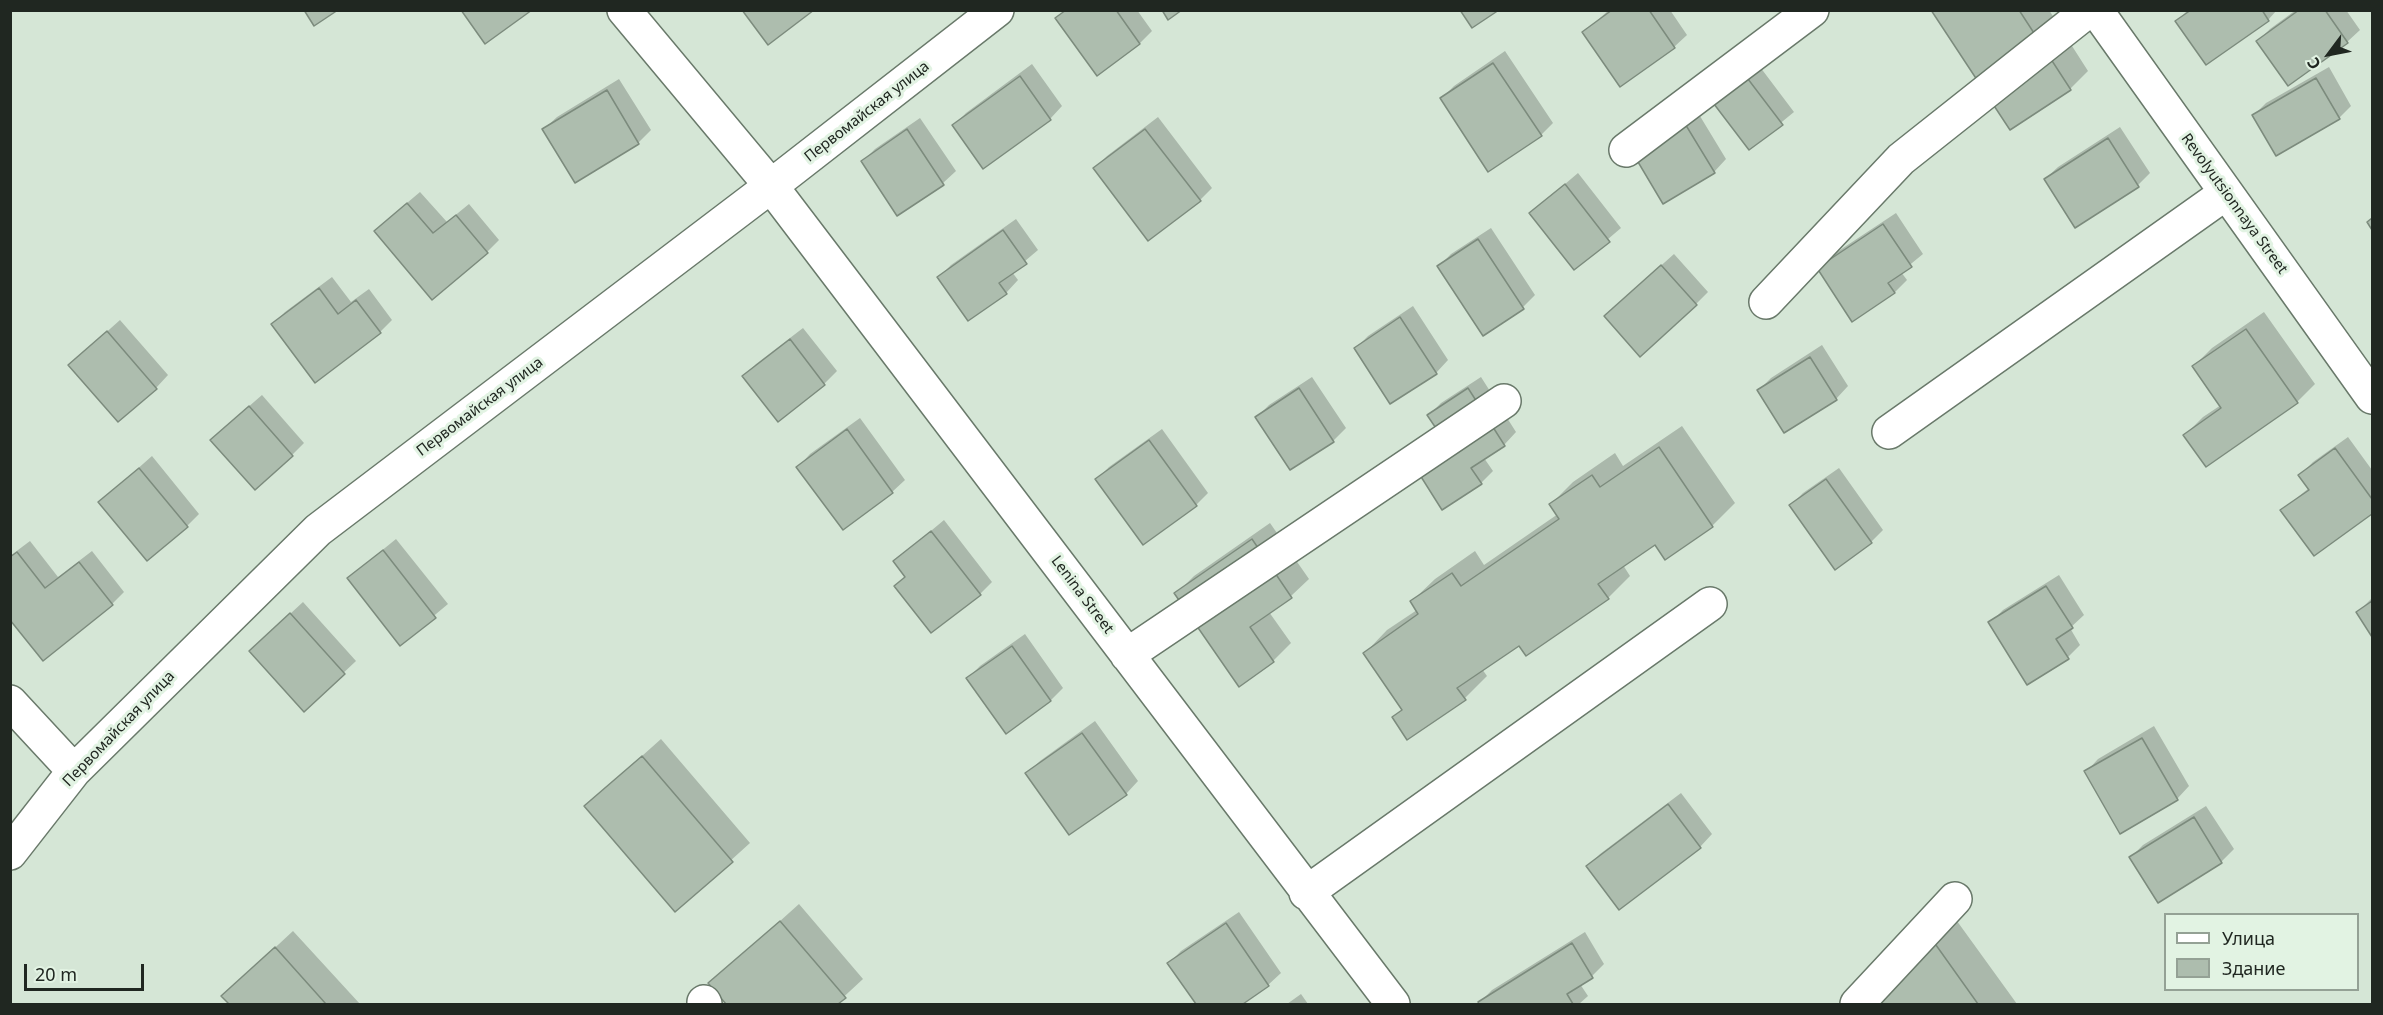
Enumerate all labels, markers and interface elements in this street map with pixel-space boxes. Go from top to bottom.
north arrow [2299,24,2359,84]
text: С [2302,53,2326,74]
street label: Первомайская улица [801,58,933,166]
street label: Revolyutsionnaya Street [2177,130,2291,278]
street label: Первомайская улица [413,354,547,460]
street label: Lenina Street [1047,552,1117,638]
street label: Первомайская улица [59,668,179,790]
legend [2164,913,2359,991]
text: Улица [2222,926,2275,950]
scale bar [27,952,147,990]
text: Здание [2222,956,2285,980]
text: 20 m [35,962,77,986]

